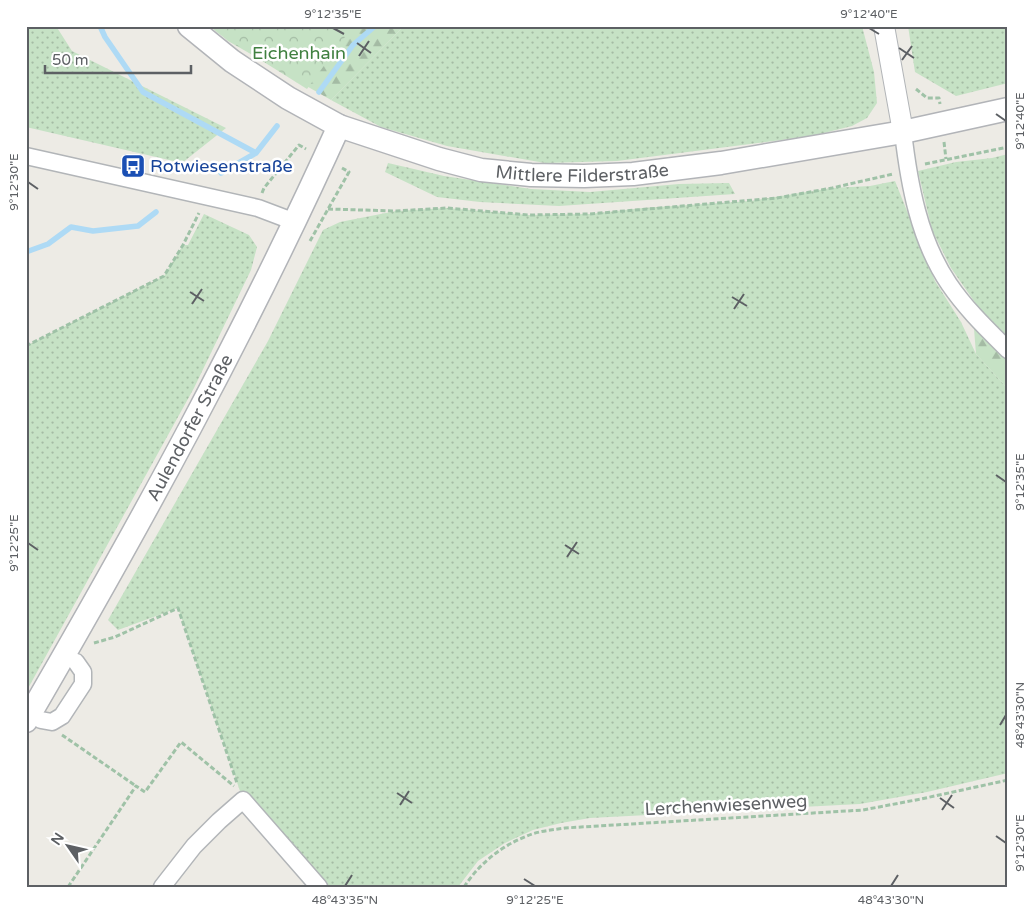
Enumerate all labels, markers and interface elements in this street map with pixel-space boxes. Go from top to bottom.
text: 9°12'35"E [304,7,362,21]
text: 9°12'40"E [840,7,898,21]
scale bar [45,42,191,74]
park label: Eichenhain [252,42,346,64]
text: 50 m [52,51,89,69]
text: 9°12'40"E [1013,92,1027,150]
text: 9°12'30"E [7,153,21,211]
bus stop icon: Rotwiesenstraße [120,153,146,179]
place label: Rotwiesenstraße [150,155,293,177]
street label: Mittlere Filderstraße [495,159,670,187]
street label: Aulendorfer Straße [142,351,238,505]
text: 9°12'35"E [1013,453,1027,511]
text: 9°12'25"E [7,514,21,572]
text: 48°43'30"N [1013,682,1027,748]
street label: Lerchenwiesenweg [644,790,808,820]
text: 9°12'30"E [1013,814,1027,872]
north arrow [42,820,92,870]
text: N [47,830,68,848]
text: 48°43'35"N [312,893,378,907]
text: 9°12'25"E [506,893,564,907]
text: 48°43'30"N [858,893,924,907]

